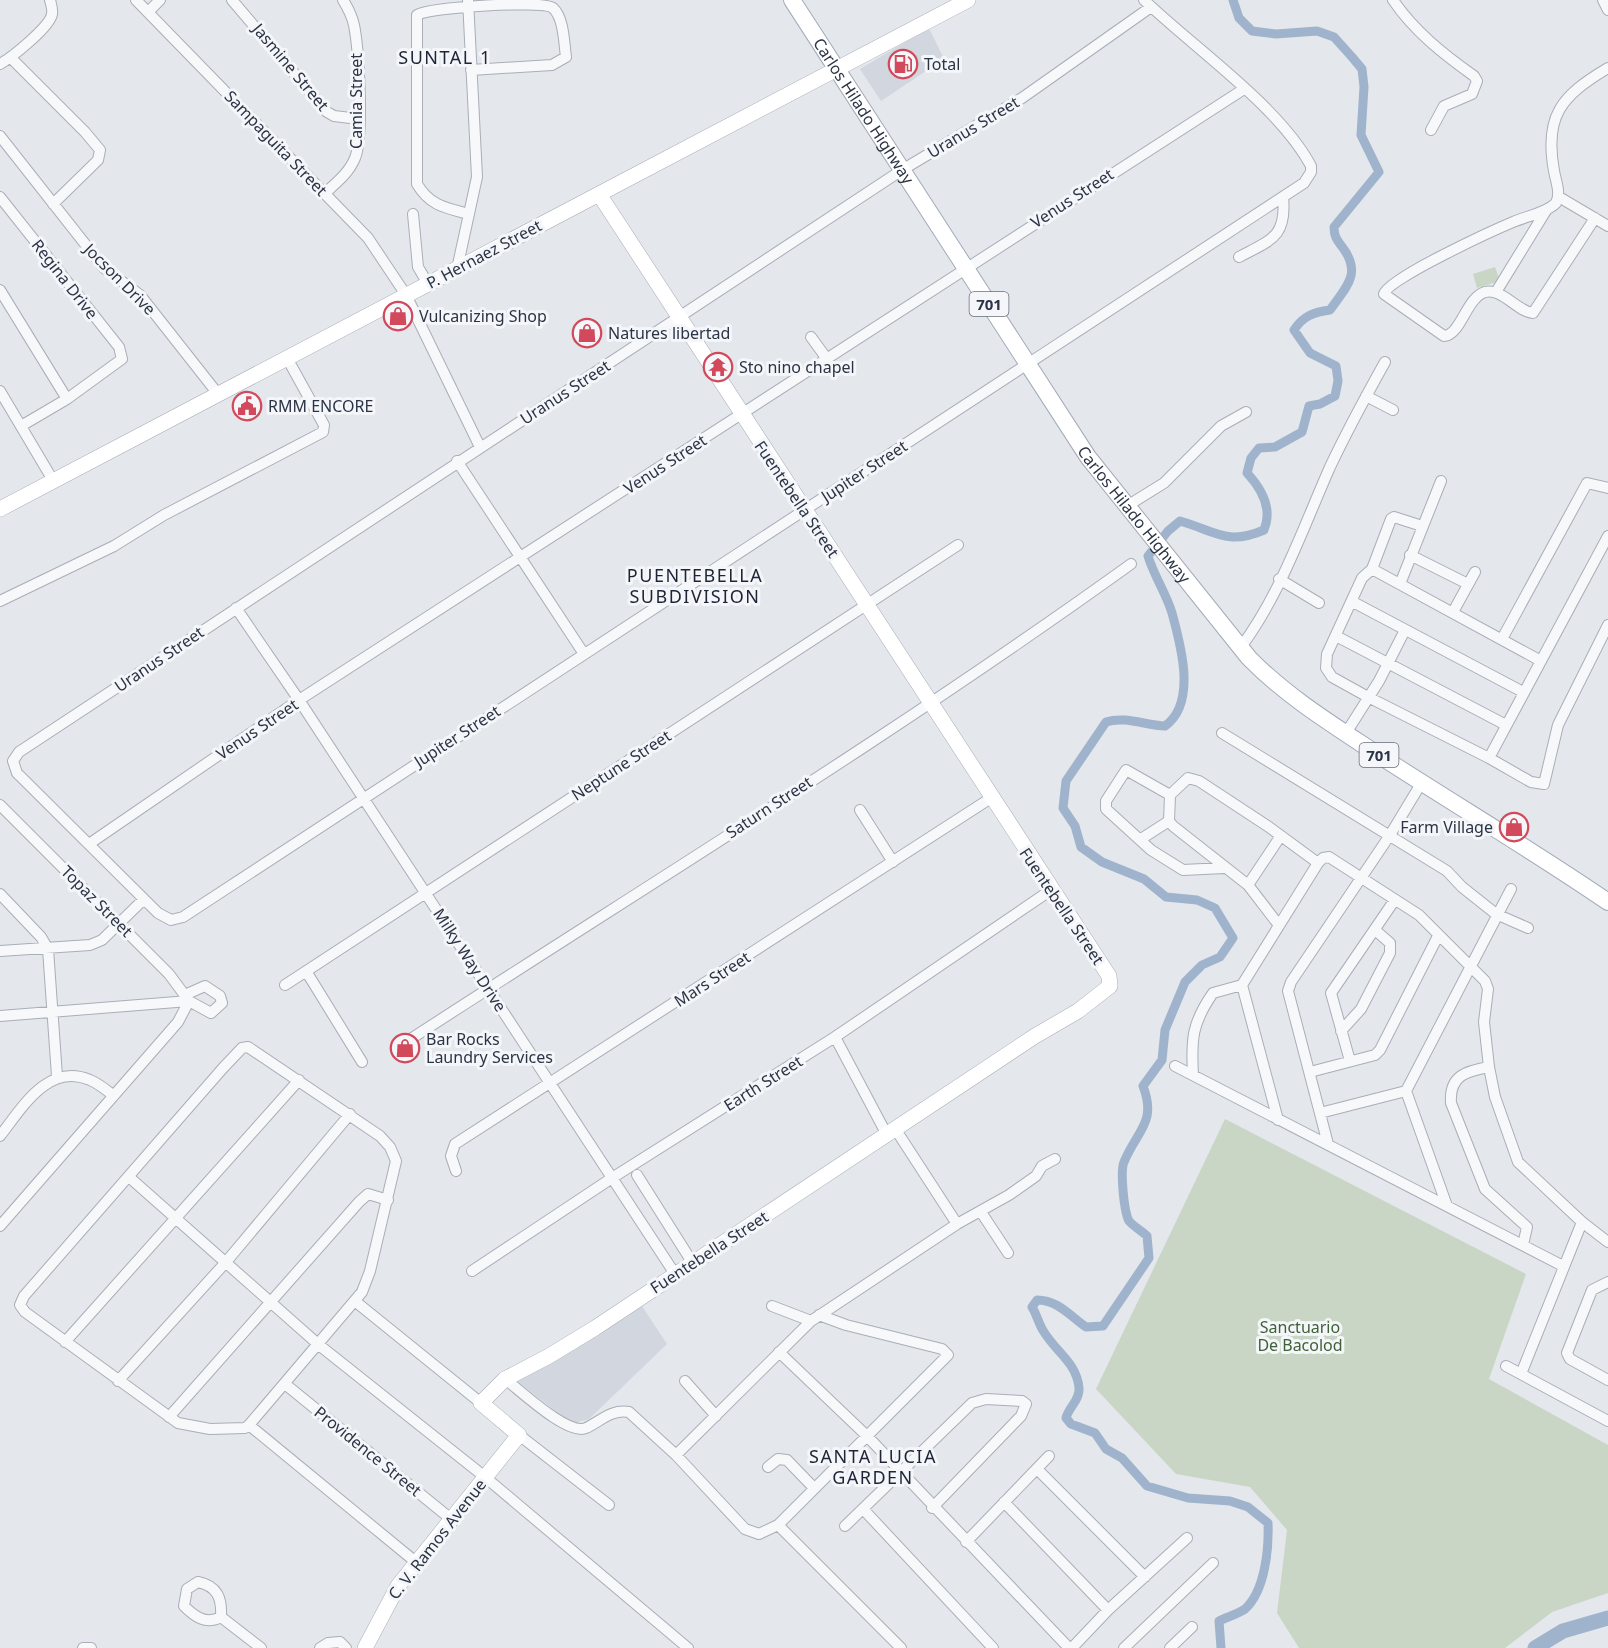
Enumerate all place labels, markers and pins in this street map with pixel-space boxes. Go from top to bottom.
fuel station icon: Total [887,48,919,80]
place label: Total [924,53,960,75]
shop icon: Vulcanizing Shop [382,300,414,332]
place label: Vulcanizing Shop [419,305,547,327]
shop icon: Natures libertad [571,317,603,349]
place label: Natures libertad [608,322,730,344]
temple icon: Sto nino chapel [702,351,734,383]
place label: Sto nino chapel [739,356,855,378]
public building icon: RMM ENCORE [231,390,263,422]
place label: RMM ENCORE [268,395,373,417]
shop icon: Farm Village [1498,811,1530,843]
place label: Farm Village [1400,816,1493,838]
place label: Bar Rocks Laundry Services [426,1028,553,1068]
shop icon: Bar Rocks Laundry Services [389,1032,421,1064]

